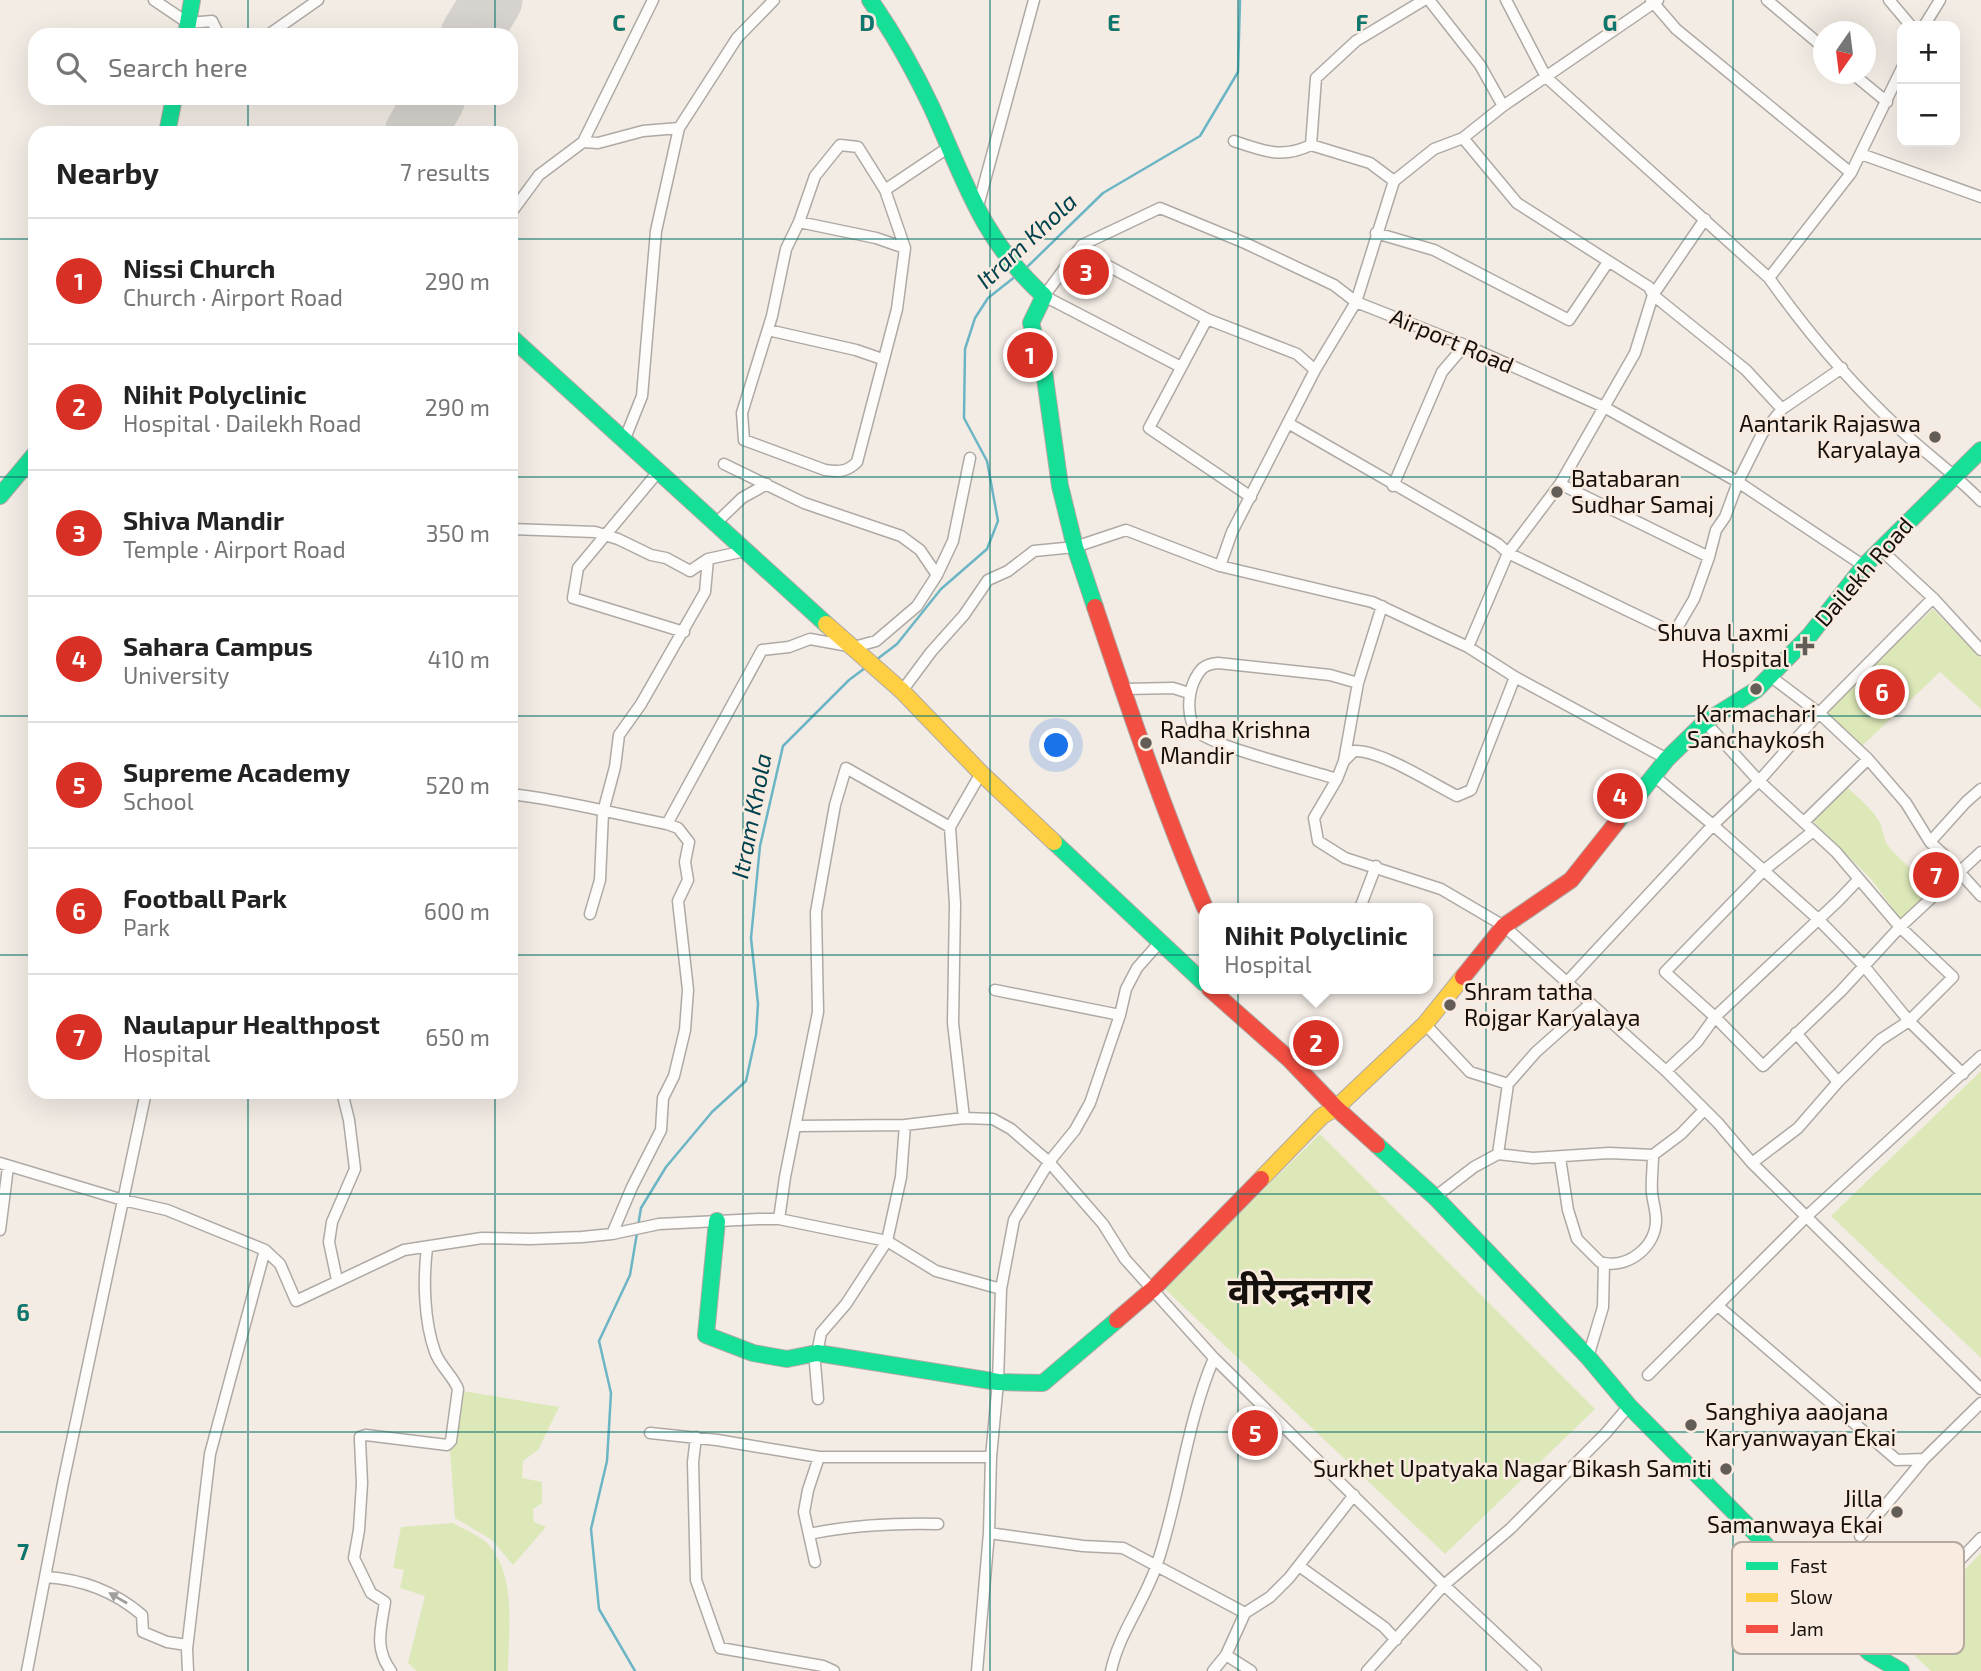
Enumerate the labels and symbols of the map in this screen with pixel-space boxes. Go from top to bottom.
text: C [612,8,626,36]
text: D [859,8,875,36]
text: E [1107,8,1121,36]
text: F [1356,8,1369,36]
text: G [1603,8,1617,36]
north arrow [1813,21,1876,84]
water label: Itram Khola [970,186,1082,294]
pin: 3 [1063,246,1109,298]
street label: Airport Road [1386,301,1518,379]
pin: 1 [1007,329,1053,381]
place label: Aantarik Rajaswa Karyalaya [1739,409,1921,463]
marker: Aantarik Rajaswa Karyalaya [1927,429,1943,445]
place label: Batabaran Sudhar Samaj [1571,464,1714,518]
marker: Batabaran Sudhar Samaj [1549,484,1565,500]
street label: Dailekh Road [1808,511,1918,632]
place label: Shuva Laxmi Hospital [1657,618,1789,672]
marker: Shuva Laxmi Hospital [1795,636,1815,656]
pin: 6 [1859,666,1905,718]
marker: Karmachari Sanchaykosh [1748,681,1764,697]
place label: Karmachari Sanchaykosh [1687,699,1825,753]
place label: Radha Krishna Mandir [1160,715,1311,769]
your location [1039,728,1073,762]
marker: Radha Krishna Mandir [1138,735,1154,751]
water label: Itram Khola [724,751,777,881]
pin: 4 [1597,770,1643,822]
pin: 7 [1913,849,1959,901]
place label: Shram tatha Rojgar Karyalaya [1464,977,1640,1031]
marker: Shram tatha Rojgar Karyalaya [1442,997,1458,1013]
pin: 2 [1293,1017,1339,1069]
district label: वीरेन्द्रनगर [1228,1267,1373,1311]
text: 6 [16,1298,30,1326]
place label: Sanghiya aaojana Karyanwayan Ekai [1705,1397,1896,1451]
pin: 5 [1232,1407,1278,1459]
marker: Sanghiya aaojana Karyanwayan Ekai [1683,1417,1699,1433]
place label: Surkhet Upatyaka Nagar Bikash Samiti [1313,1454,1712,1482]
marker: Surkhet Upatyaka Nagar Bikash Samiti [1718,1461,1734,1477]
place label: Jilla Samanwaya Ekai [1707,1484,1883,1538]
marker: Jilla Samanwaya Ekai [1889,1504,1905,1520]
text: 7 [17,1537,29,1565]
legend [1732,1542,1964,1654]
text: Fast [1790,1554,1827,1577]
text: Slow [1790,1585,1833,1608]
one-way arrow [109,1592,128,1604]
text: Jam [1790,1617,1824,1640]

